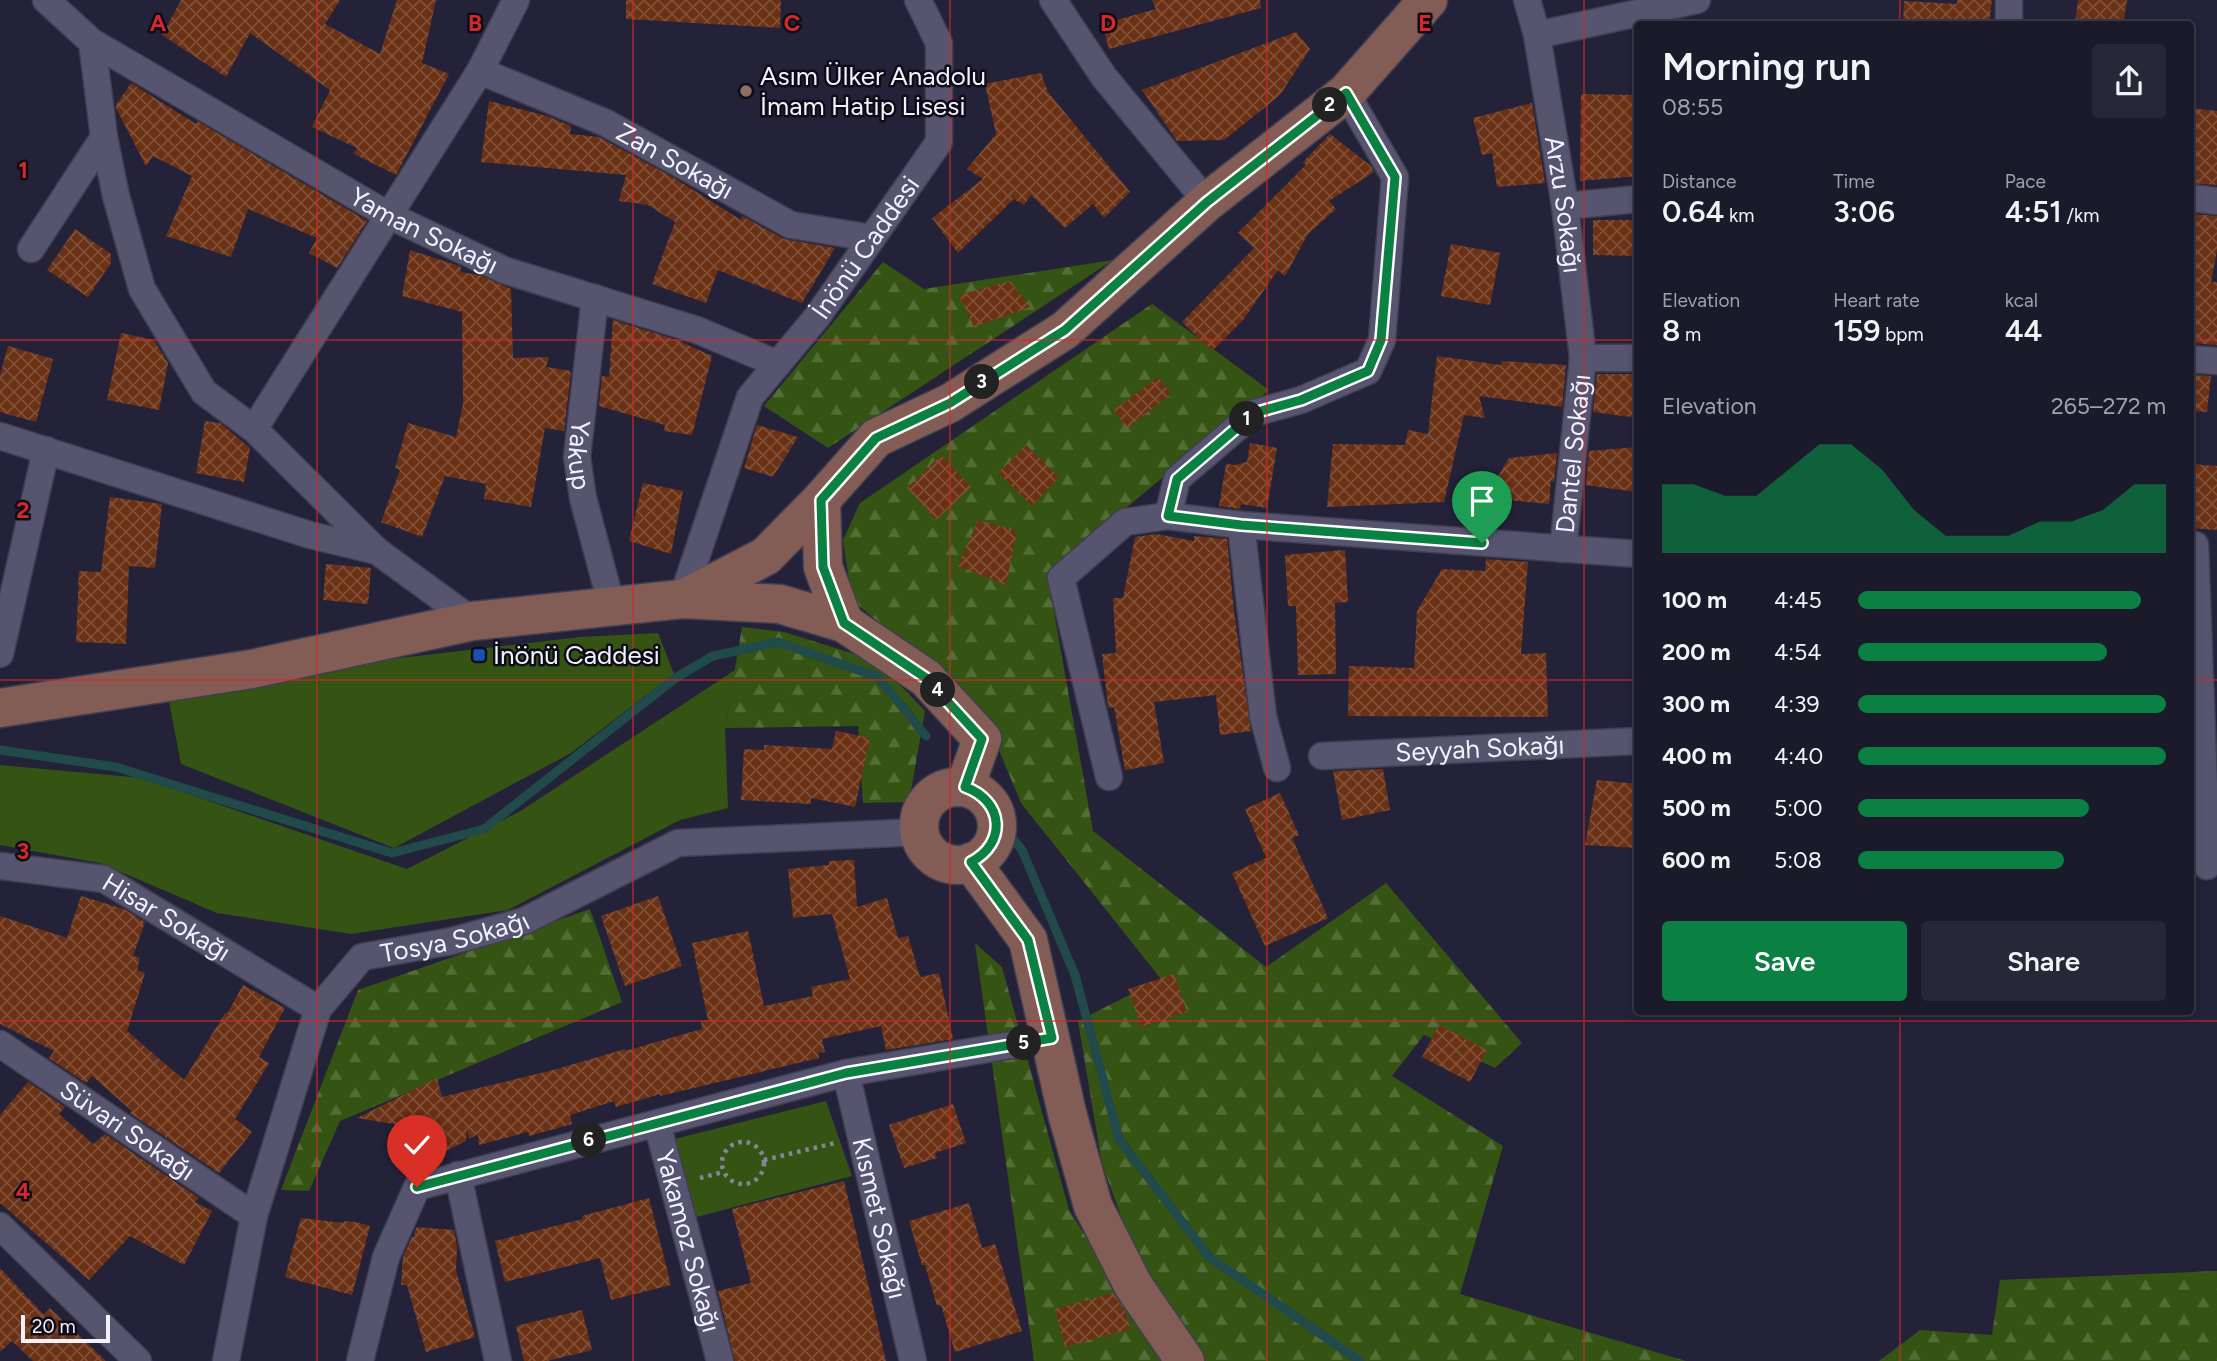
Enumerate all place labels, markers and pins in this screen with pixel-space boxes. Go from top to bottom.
place label: Asım Ülker Anadolu İmam Hatip Lisesi [760,60,986,122]
marker: Asım Ülker Anadolu İmam Hatip Lisesi [738,83,754,99]
pin: 2 [1312,88,1348,122]
pin: 3 [964,364,1000,400]
pin: 1 [1230,402,1264,436]
pin [1452,471,1512,543]
place label: İnönü Caddesi [493,639,660,671]
marker: İnönü Caddesi [471,647,487,663]
pin: 4 [920,672,956,708]
pin: 5 [1006,1026,1042,1060]
pin [387,1115,447,1187]
pin: 6 [572,1122,606,1158]

